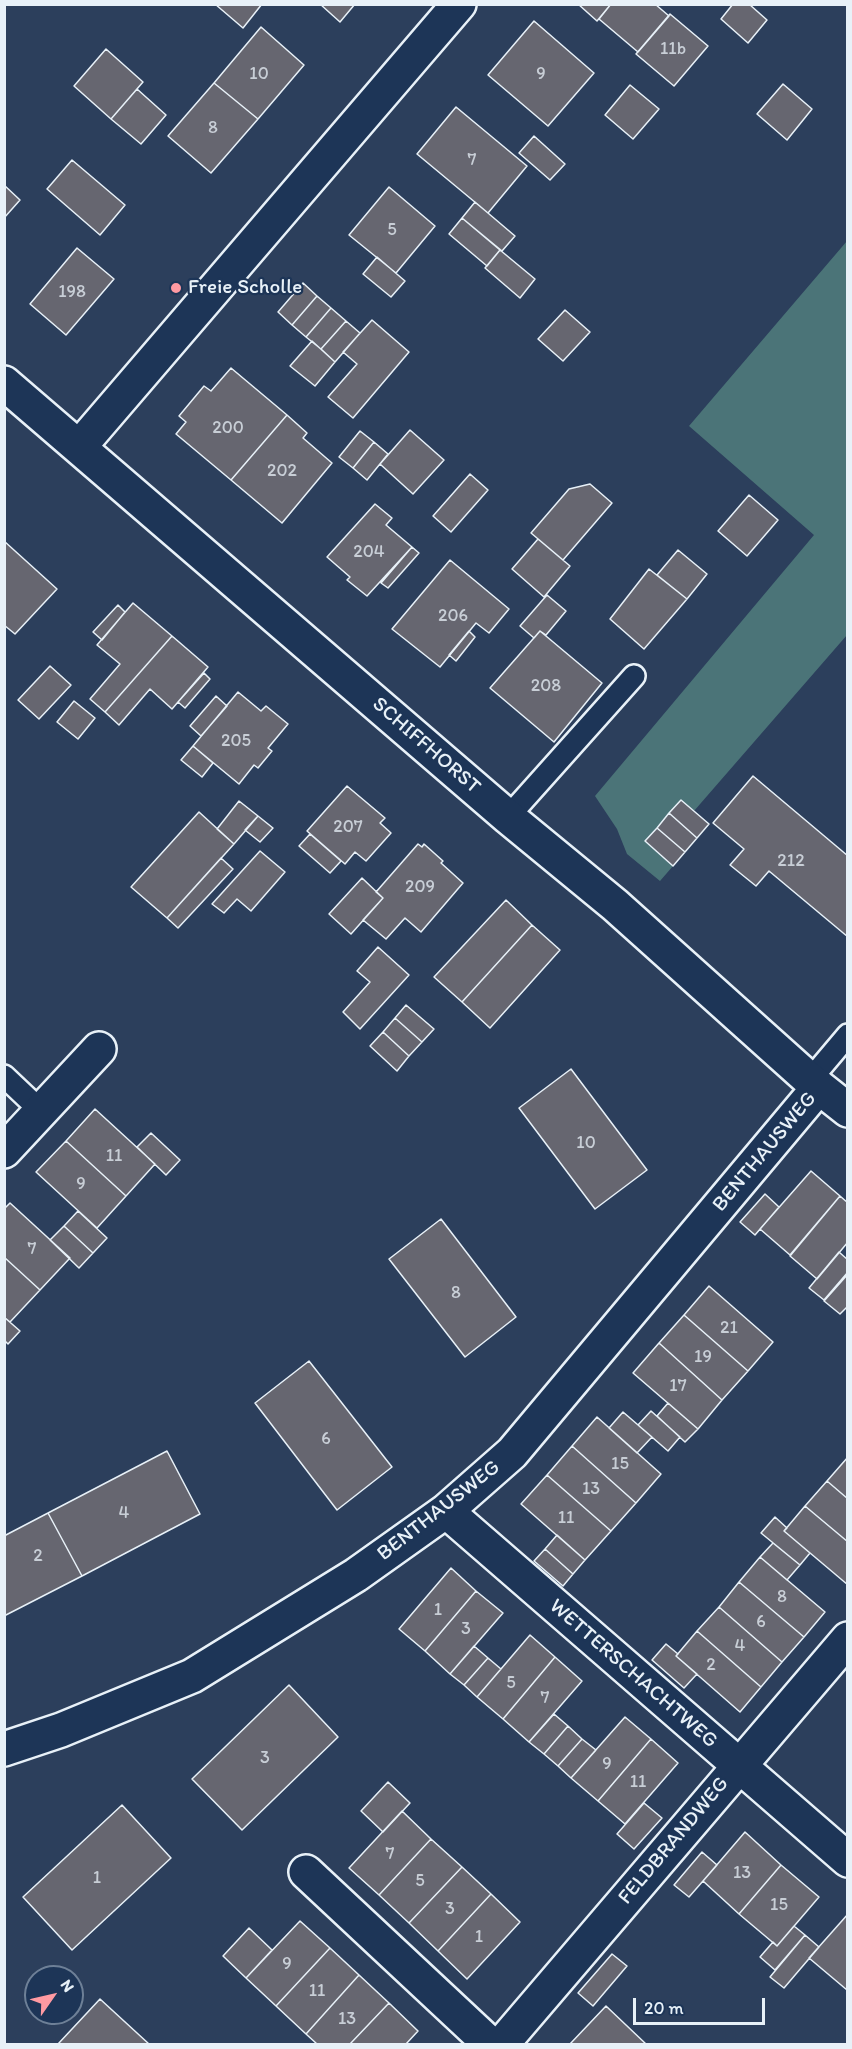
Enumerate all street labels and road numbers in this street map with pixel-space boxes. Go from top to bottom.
street label: SCHIFFHORST [367,692,485,800]
street label: BENTHAUSWEG [708,1087,822,1217]
street label: BENTHAUSWEG [373,1455,505,1567]
street label: WETTERSCHACHTWEG [544,1594,722,1754]
street label: FELDBRANDWEG [613,1772,735,1910]

